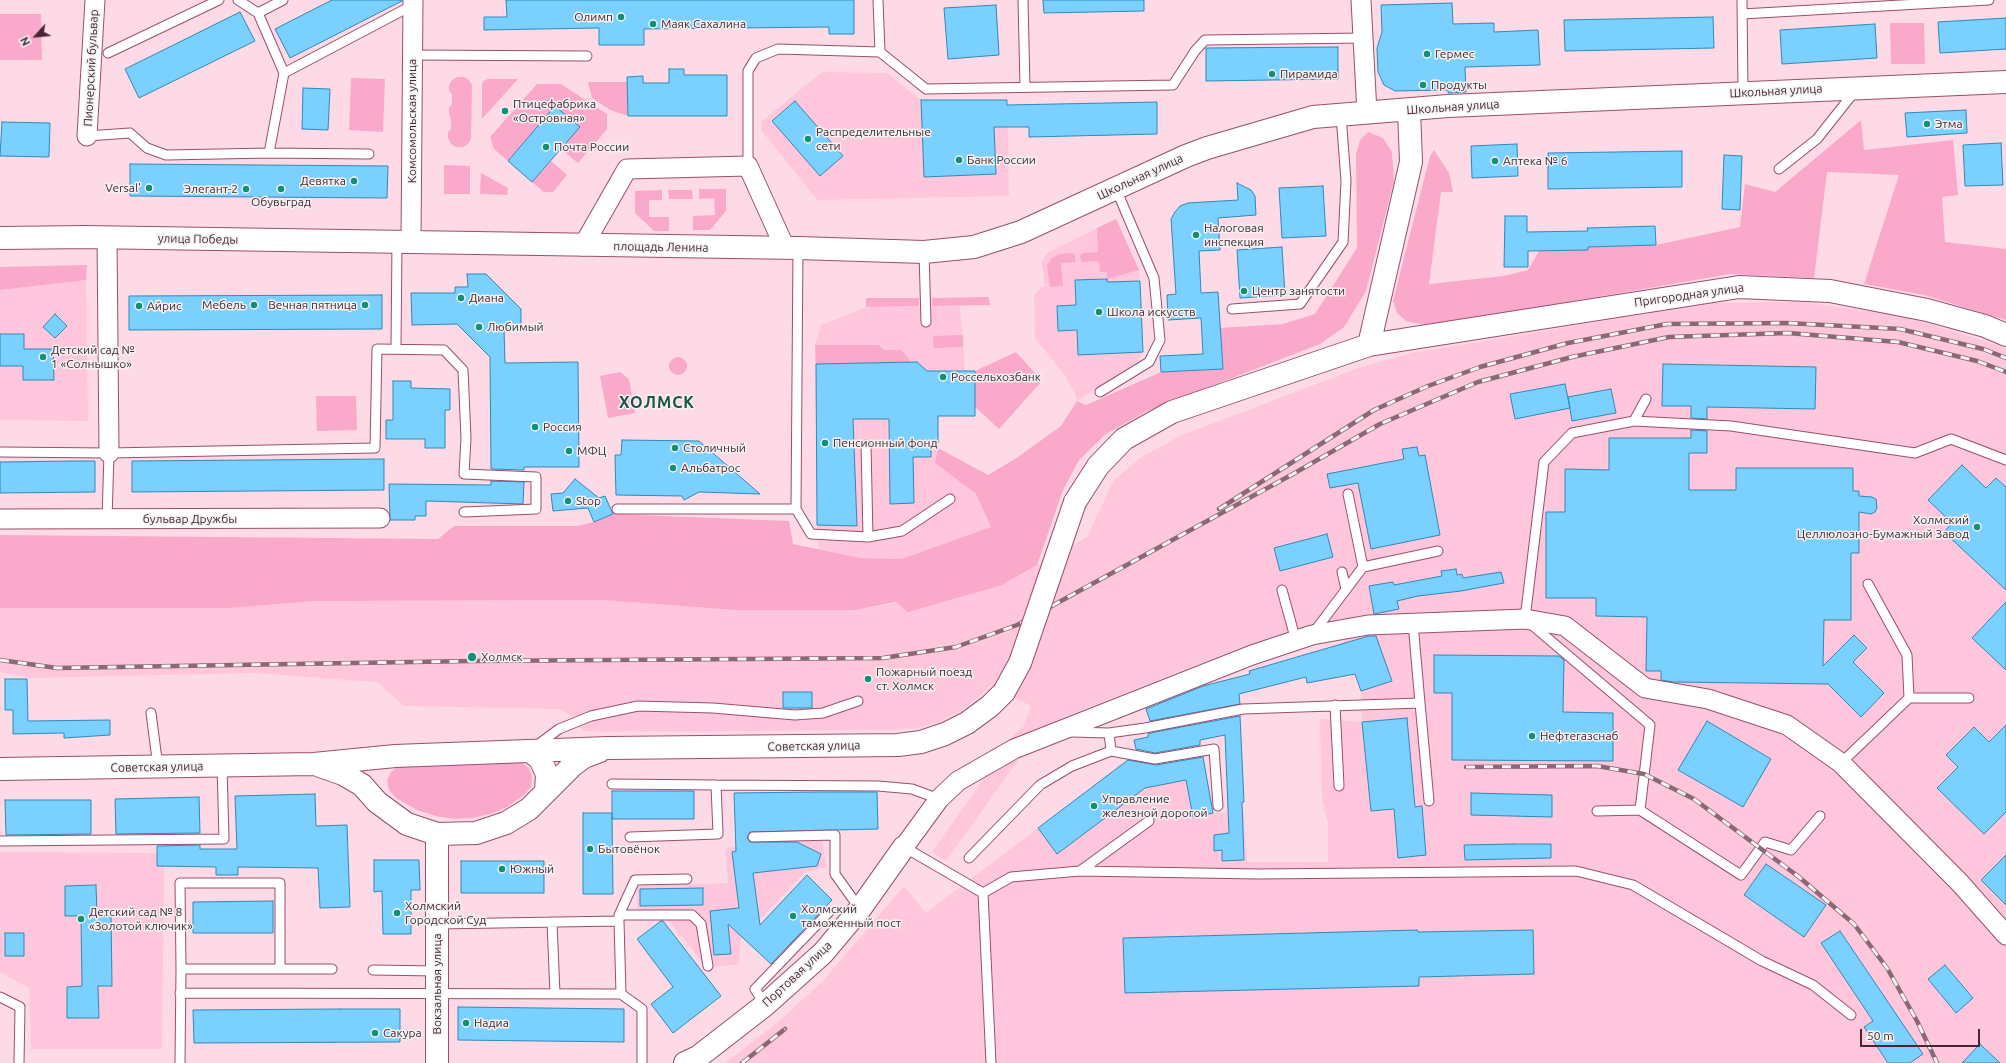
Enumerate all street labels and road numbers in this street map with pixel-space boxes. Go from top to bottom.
street label: Пионерский бульвар [81,9,101,127]
street label: Комсомольская улица [405,59,419,183]
street label: Школьная улица [1729,81,1823,101]
street label: Школьная улица [1406,97,1500,117]
street label: Школьная улица [1095,151,1185,203]
street label: улица Победы [158,231,238,247]
street label: площадь Ленина [613,239,709,255]
street label: Пригородная улица [1633,280,1745,310]
street label: бульвар Дружбы [143,512,237,526]
street label: Советская улица [767,738,861,754]
street label: Советская улица [110,759,204,775]
street label: Вокзальная улица [430,933,444,1035]
street label: Портовая улица [759,938,835,1010]

